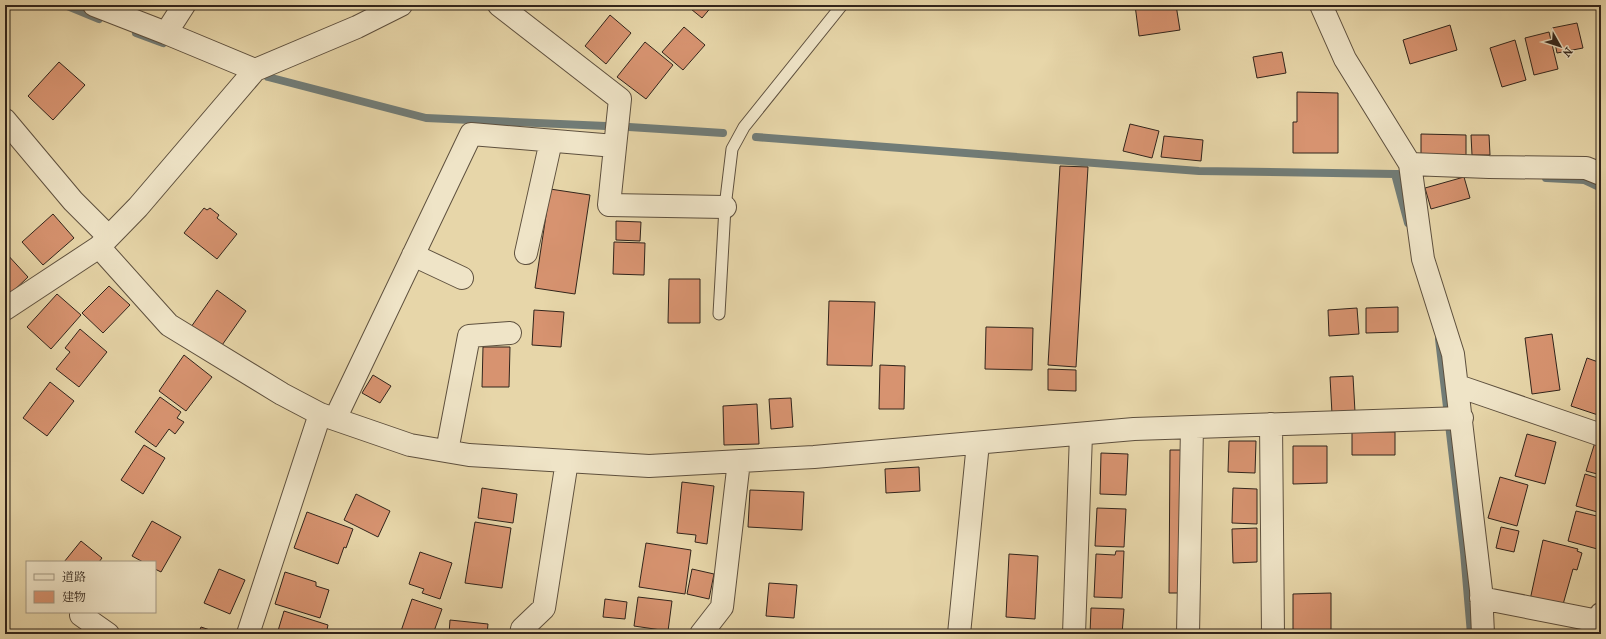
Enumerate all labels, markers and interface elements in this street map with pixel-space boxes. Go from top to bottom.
north arrow [1540,26,1580,66]
text: N [1559,45,1575,60]
legend [26,561,156,613]
text: 道路 [62,570,86,584]
text: 建物 [62,590,86,604]

